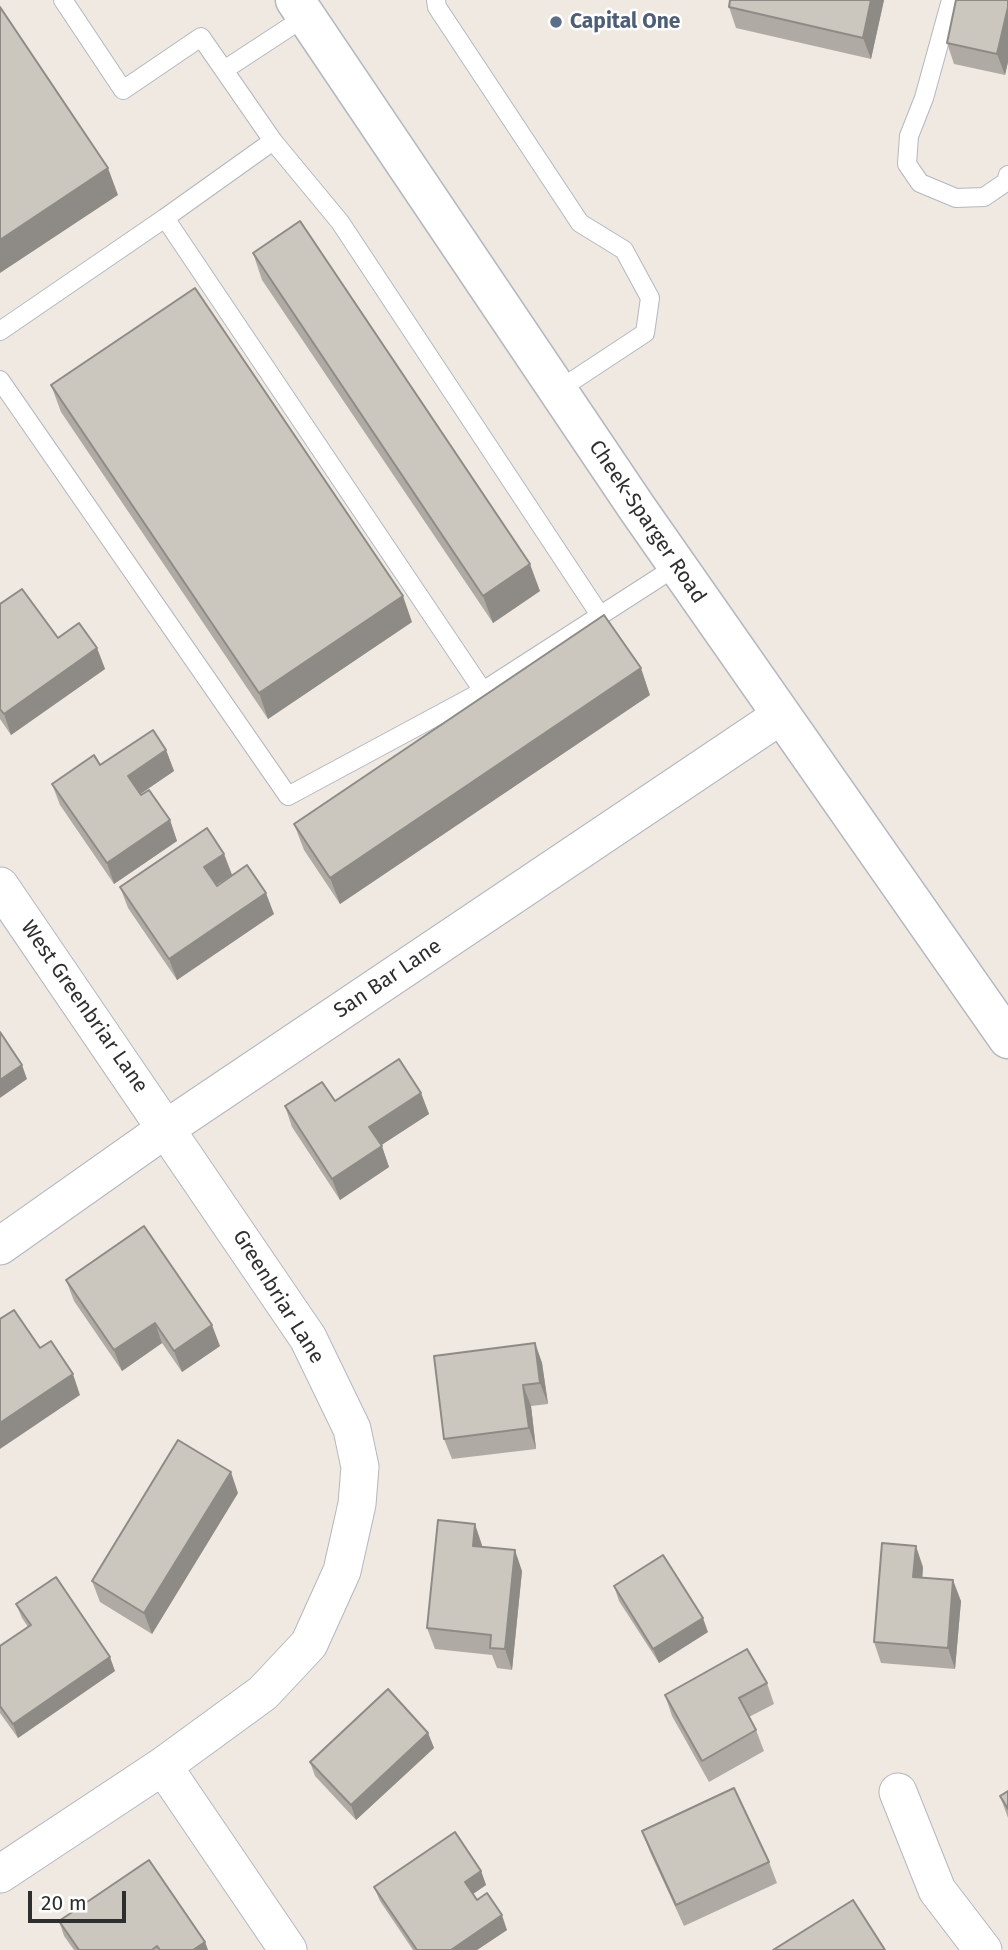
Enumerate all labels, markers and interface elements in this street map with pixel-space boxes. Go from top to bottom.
place label: Capital One [570,9,680,35]
marker: Capital One [548,14,564,30]
street label: Cheek-Sparger Road [583,436,711,608]
street label: West Greenbriar Lane [15,916,153,1098]
street label: San Bar Lane [330,934,446,1024]
street label: Greenbriar Lane [227,1225,329,1369]
scale bar [32,1876,130,1920]
text: 20 m [41,1890,87,1916]

